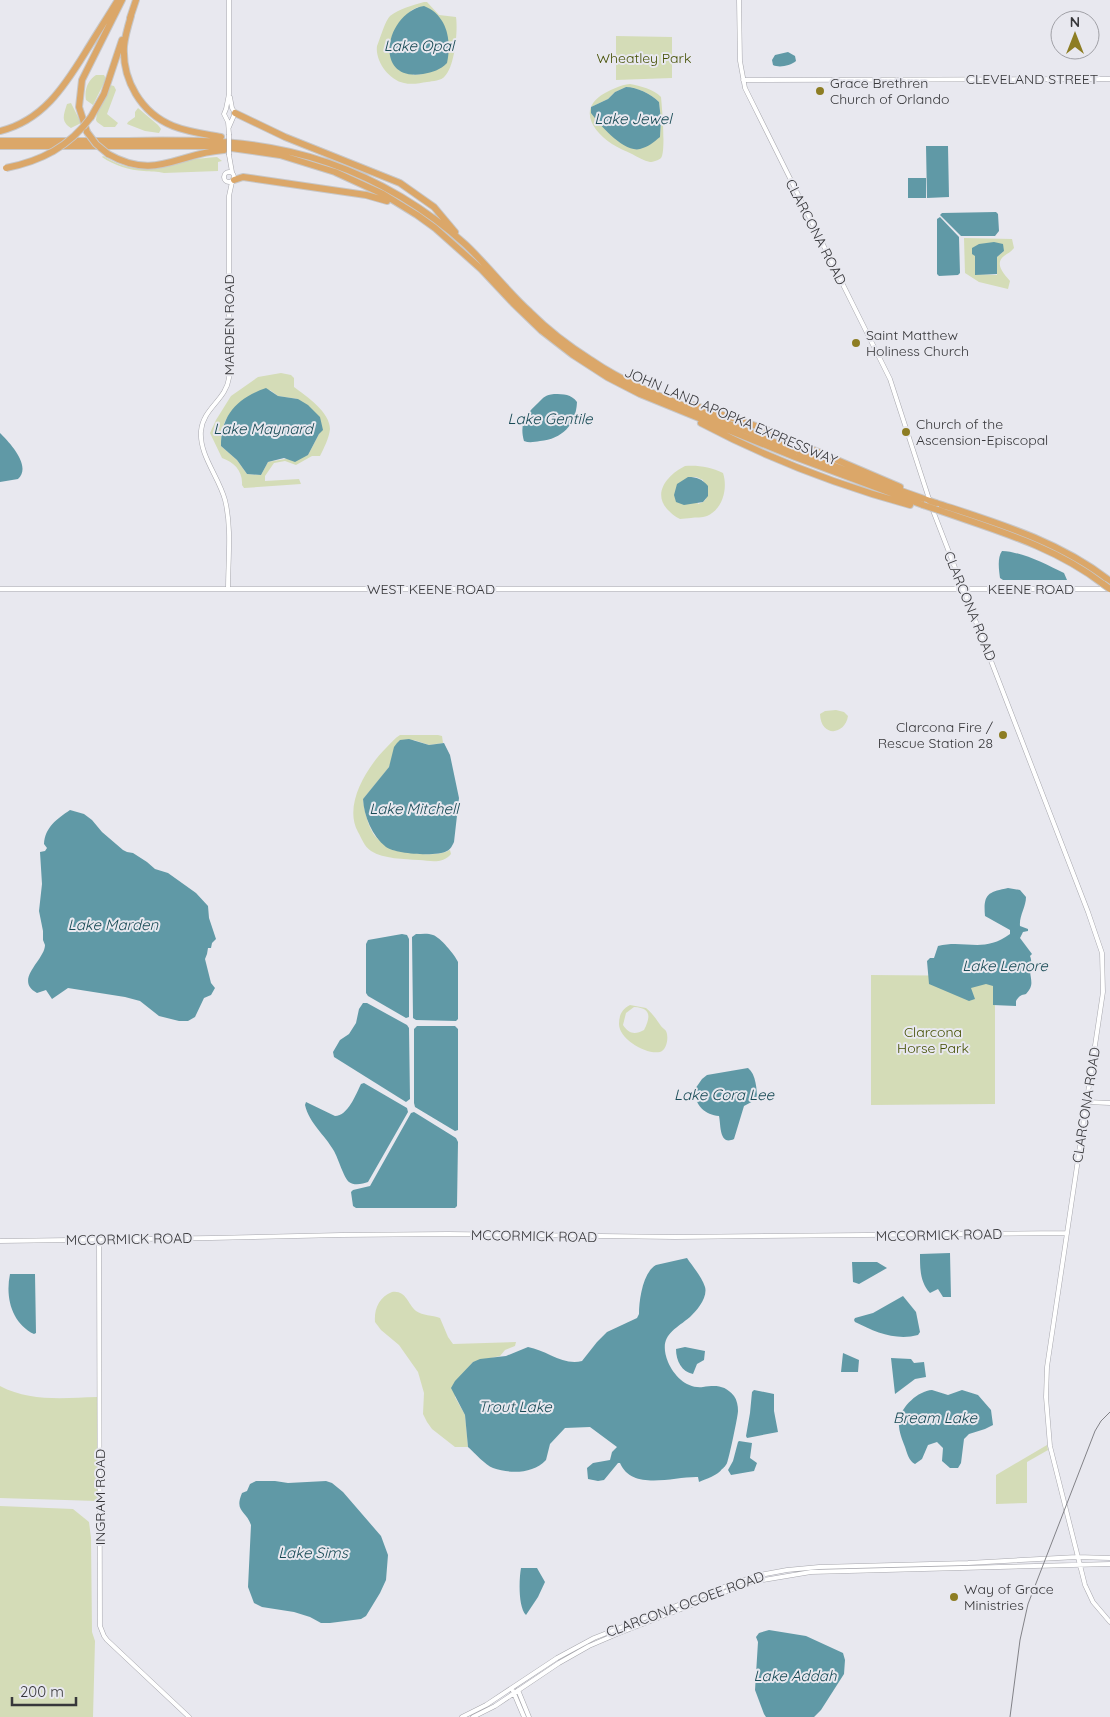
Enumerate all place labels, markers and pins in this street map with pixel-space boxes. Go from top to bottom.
place label: Grace Brethren Church of Orlando [830,74,949,108]
marker: Grace Brethren Church of Orlando [814,85,826,97]
place label: Saint Matthew Holiness Church [866,326,969,360]
marker: Saint Matthew Holiness Church [850,337,862,349]
place label: Church of the Ascension-Episcopal [916,415,1048,449]
marker: Church of the Ascension-Episcopal [900,426,912,438]
place label: Clarcona Fire / Rescue Station 28 [878,718,994,752]
marker: Clarcona Fire / Rescue Station 28 [997,729,1009,741]
place label: Way of Grace Ministries [964,1580,1054,1614]
marker: Way of Grace Ministries [948,1591,960,1603]

